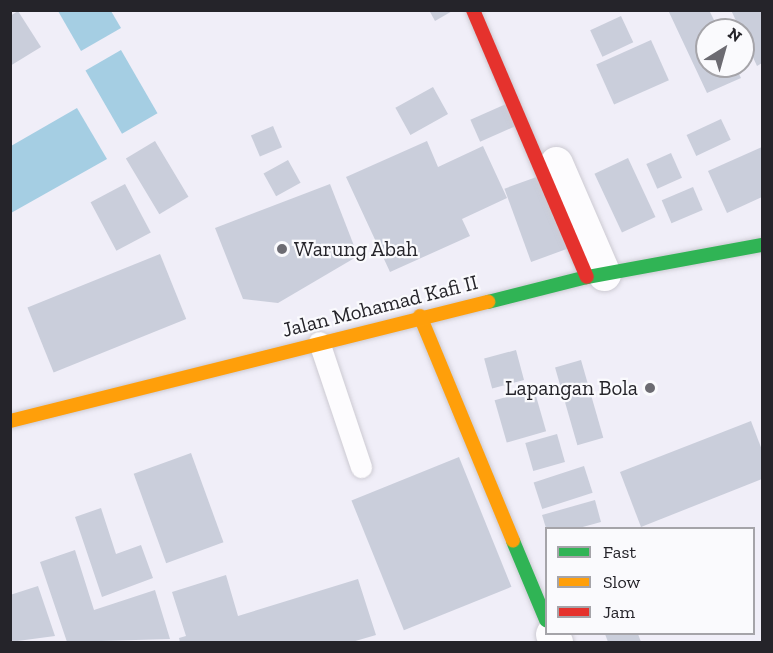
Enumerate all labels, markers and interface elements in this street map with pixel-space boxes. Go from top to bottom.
north arrow [695,18,755,78]
text: N [724,24,746,46]
place label: Warung Abah [294,236,418,262]
marker: Warung Abah [275,242,289,256]
street label: Jalan Mohamad Kafi II [280,269,480,343]
place label: Lapangan Bola [505,375,638,401]
marker: Lapangan Bola [643,381,657,395]
legend [545,527,755,635]
text: Fast [603,541,636,563]
text: Slow [603,571,640,593]
text: Jam [603,601,635,623]

